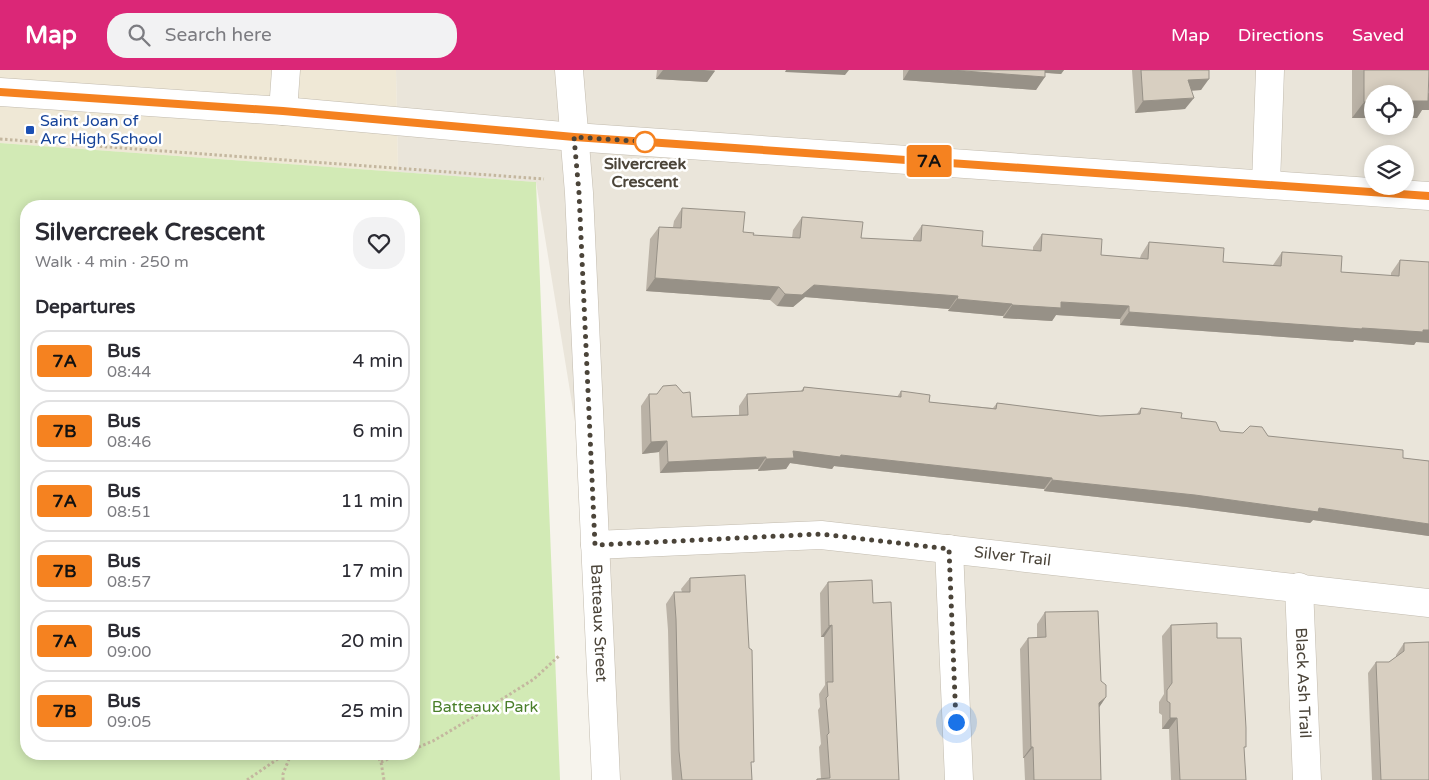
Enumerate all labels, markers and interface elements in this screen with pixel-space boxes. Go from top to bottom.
search box [107,13,457,58]
text: Map [25,21,77,50]
icon: search [125,21,153,49]
text: Search here [165,24,272,46]
text: Map [1171,24,1210,46]
text: Directions [1238,24,1324,46]
text: Saved [1352,24,1404,46]
map controls [1364,85,1414,195]
button: locate [1364,85,1414,135]
place label: Saint Joan of Arc High School [40,111,162,149]
marker: Saint Joan of Arc High School [24,124,36,136]
marker: Silvercreek Crescent [634,131,656,153]
line badge: 7A [906,145,952,177]
button: layers [1364,145,1414,195]
text: 7A [917,150,941,172]
place label: Silvercreek Crescent [604,154,686,192]
button: heart [353,217,405,269]
text: Silvercreek Crescent [35,218,265,247]
text: Walk · 4 min · 250 m [35,252,189,272]
text: Departures [35,296,135,318]
text: Bus [107,340,141,362]
text: 7A [52,350,77,372]
text: 4 min [352,350,403,372]
text: 08:44 [107,362,151,382]
text: Bus [107,410,141,432]
text: 7B [53,420,76,442]
text: 6 min [352,420,403,442]
text: 08:46 [107,432,151,452]
text: Bus [107,480,141,502]
text: 7A [52,490,77,512]
text: 11 min [340,490,403,512]
text: 08:51 [107,502,151,522]
street label: Silver Trail [973,542,1052,571]
text: Bus [107,550,141,572]
text: 7B [53,560,76,582]
text: 17 min [340,560,403,582]
street label: Batteaux Street [586,564,611,683]
text: 08:57 [107,572,151,592]
text: Bus [107,620,141,642]
street label: Black Ash Trail [1291,627,1315,739]
text: 7A [52,630,77,652]
text: 20 min [340,630,403,652]
text: 09:00 [107,642,151,662]
text: Bus [107,690,141,712]
park label: Batteaux Park [432,697,539,717]
text: 7B [53,700,76,722]
text: 25 min [340,700,403,722]
your location [944,710,969,735]
text: 09:05 [107,712,151,732]

